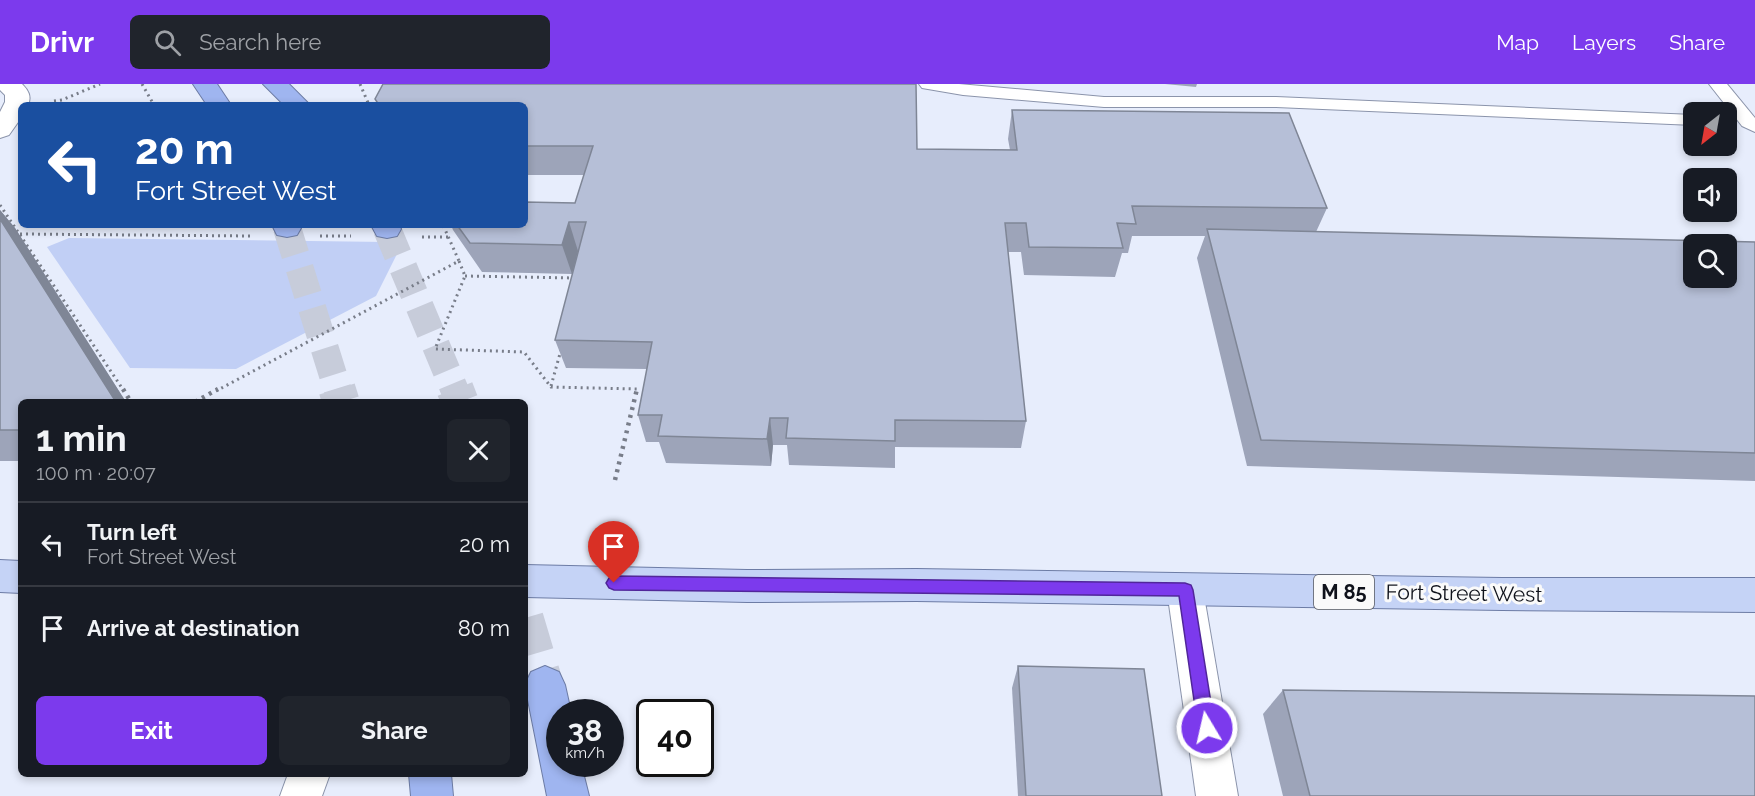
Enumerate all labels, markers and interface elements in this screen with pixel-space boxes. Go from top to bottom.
search box [130,15,550,69]
text: Drivr [30,26,94,59]
icon: search [151,26,184,59]
text: Search here [199,29,321,55]
text: Map [1496,30,1539,55]
text: Layers [1572,30,1636,55]
text: Share [1669,30,1725,55]
north arrow [1683,102,1737,156]
map controls [1683,102,1737,288]
text: 20 m [135,125,234,174]
icon: left [36,126,114,204]
button: sound [1683,168,1737,222]
text: Fort Street West [135,175,337,206]
button: search [1683,234,1737,288]
text: 1 min [36,417,127,459]
button: close [447,419,510,482]
text: 100 m · 20:07 [36,461,156,485]
text: Turn left [87,519,177,545]
pin [588,521,639,583]
icon: left [36,528,69,561]
icon: arrive [597,530,630,563]
text: 20 m [459,531,510,557]
text: Fort Street West [87,545,236,569]
road number: M 85 [1314,575,1374,609]
street label: Fort Street West [1385,579,1543,607]
icon: arrive [36,612,69,645]
text: Arrive at destination [87,615,300,641]
text: 80 m [458,615,510,641]
button: Exit [36,696,267,765]
button: Share [279,696,510,765]
position arrow [1175,696,1239,760]
speed limit sign: 40 [636,699,714,777]
text: 38 [568,713,602,748]
text: km/h [565,744,605,762]

